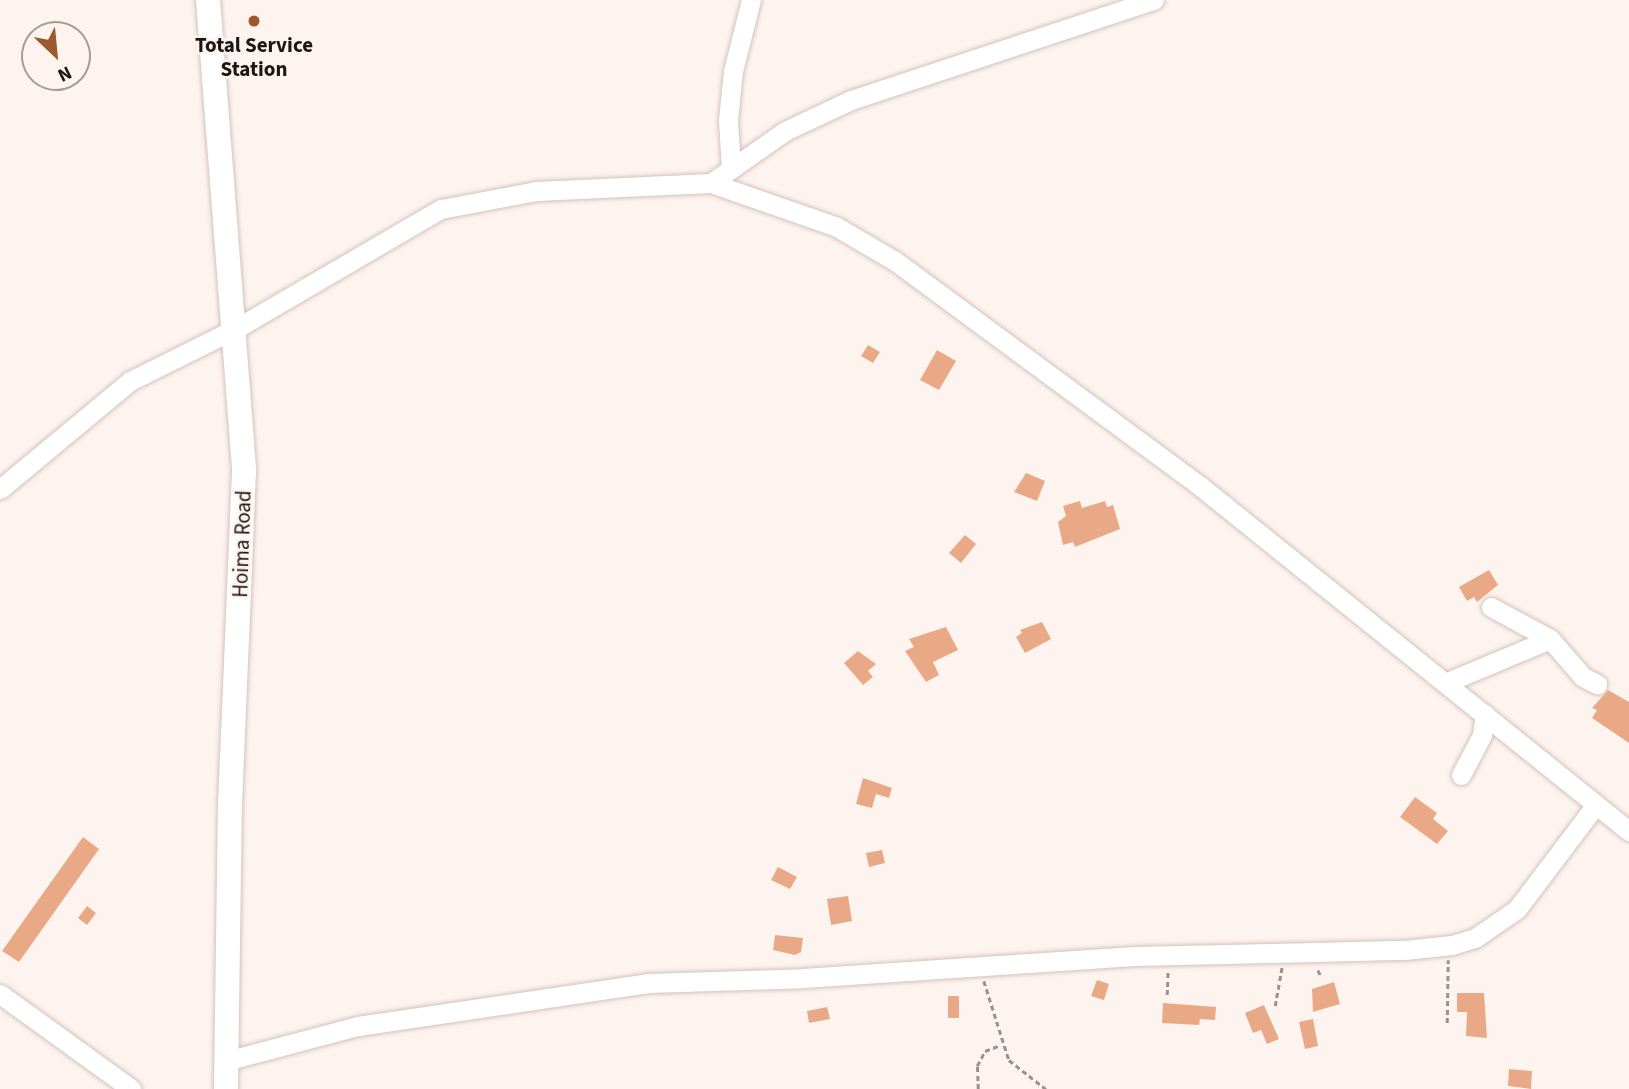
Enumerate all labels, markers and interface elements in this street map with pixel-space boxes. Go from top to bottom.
marker: Total Service Station [246,13,262,29]
north arrow [21,21,91,91]
place label: Total Service Station [195,32,313,82]
text: N [53,59,76,88]
street label: Hoima Road [228,490,256,598]

